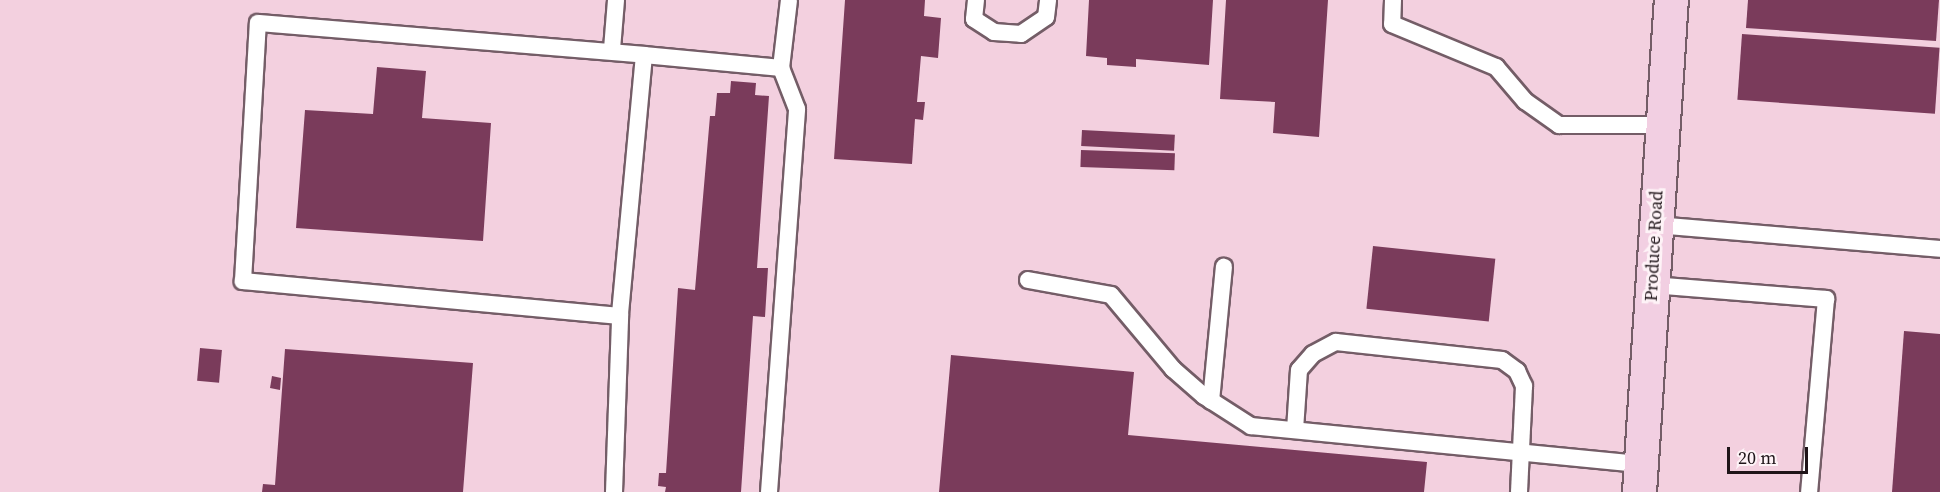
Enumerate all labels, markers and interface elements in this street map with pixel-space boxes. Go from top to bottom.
street label: Produce Road [1640,190,1668,302]
scale bar [1730,435,1811,473]
text: 20 m [1738,445,1776,470]

